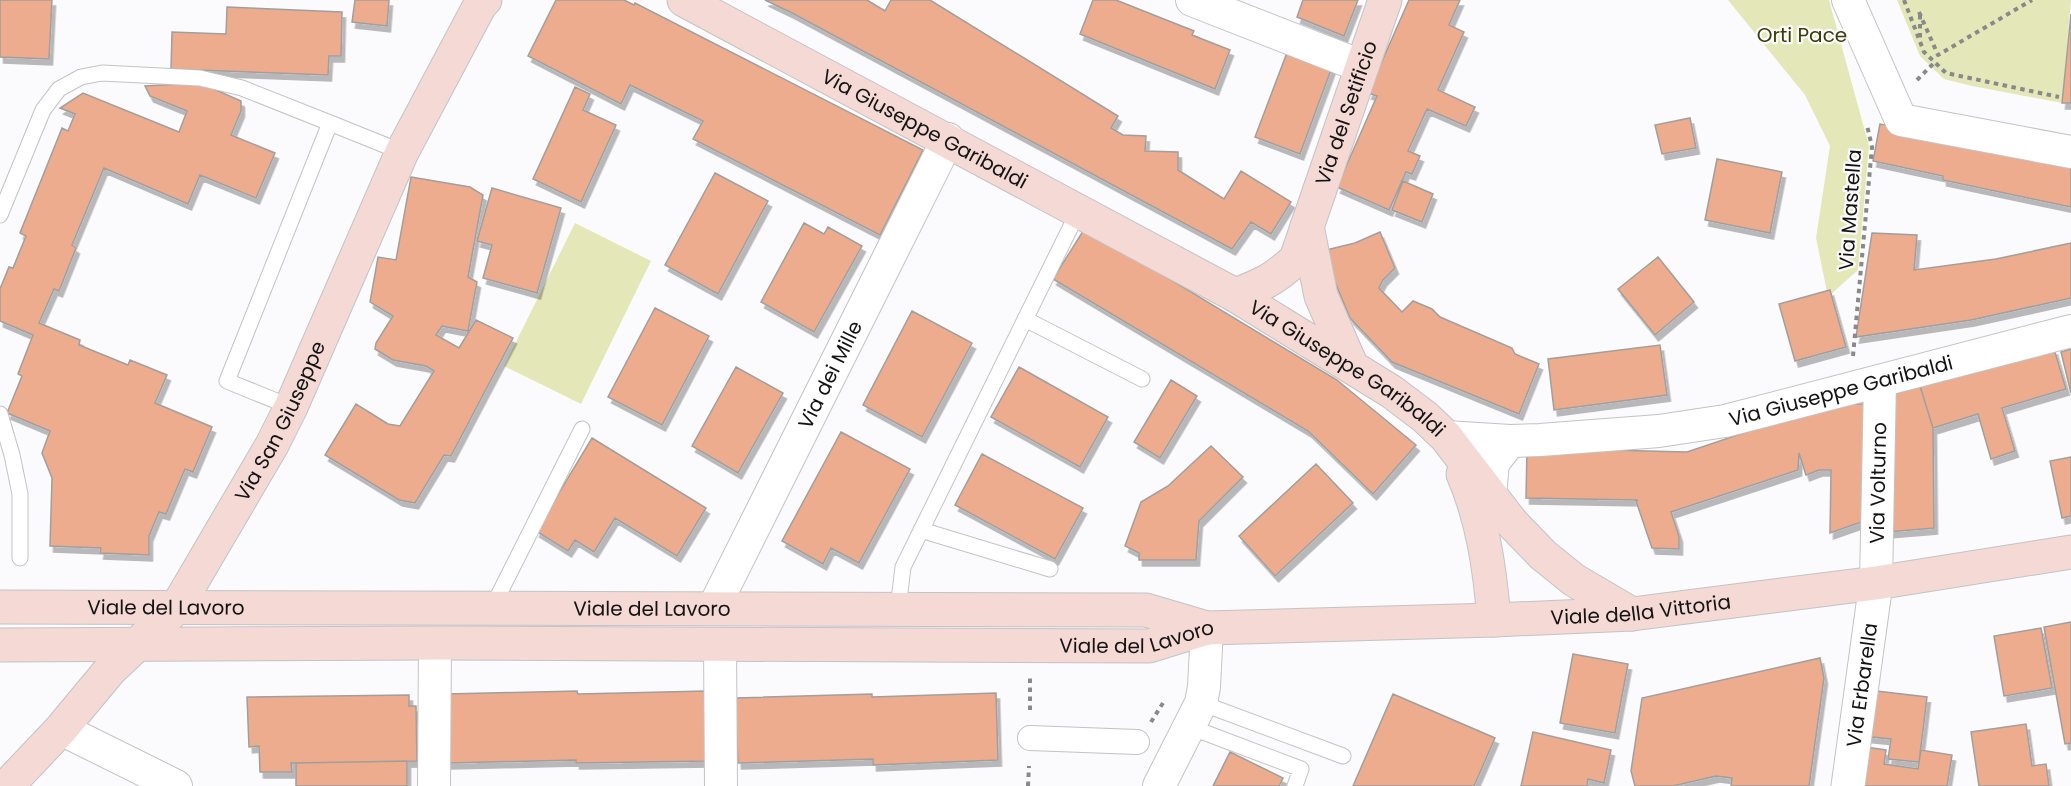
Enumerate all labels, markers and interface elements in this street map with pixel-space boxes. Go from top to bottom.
park label: Orti Pace [1757,21,1847,49]
street label: Via del Setificio [1308,37,1384,189]
street label: Via Giuseppe Garibaldi [817,62,1033,196]
street label: Via Mastella [1832,148,1868,272]
street label: Via Giuseppe Garibaldi [1244,293,1451,443]
street label: Via dei Mille [791,316,869,434]
street label: Via San Giuseppe [228,337,332,507]
street label: Via Giuseppe Garibaldi [1726,348,1956,433]
street label: Via Volturno [1863,422,1893,544]
street label: Viale della Vittoria [1550,588,1733,632]
street label: Viale del Lavoro [87,593,245,622]
street label: Viale del Lavoro [573,595,731,623]
street label: Viale del Lavoro [1059,614,1214,660]
street label: Via Erbarella [1840,621,1884,749]

